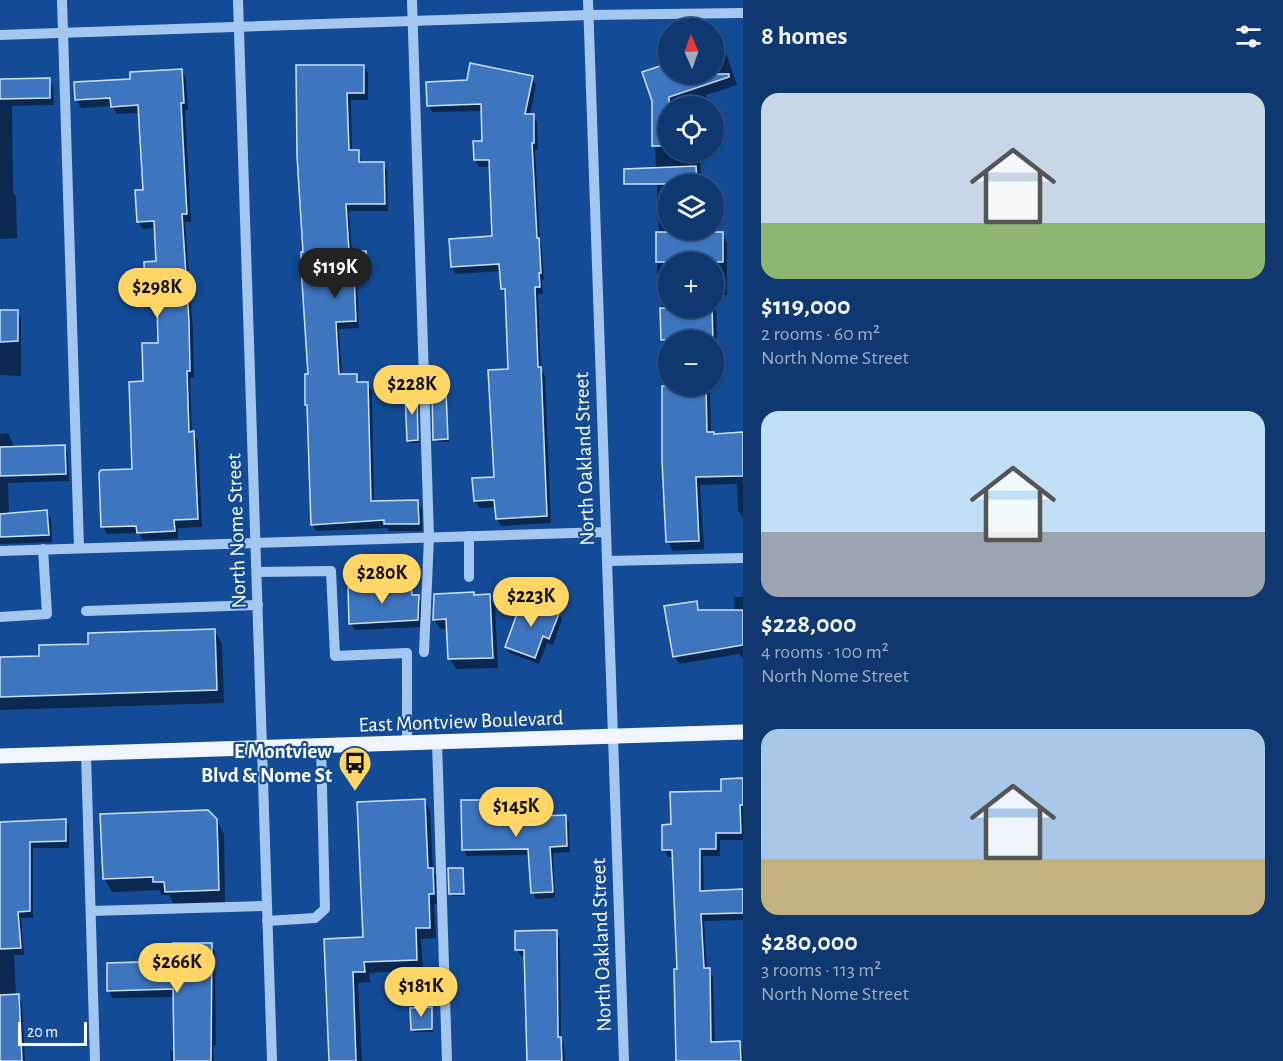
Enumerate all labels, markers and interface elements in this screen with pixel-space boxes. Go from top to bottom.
north arrow [658,18,724,84]
map controls [658,18,724,396]
icon: filters [1232,20,1265,53]
text: 8 homes [761,23,848,49]
button: locate [658,96,724,162]
icon: home [959,132,1067,240]
button: layers [658,174,724,240]
pin: $119K [293,248,377,299]
button: + [658,252,724,318]
text: $119K [313,257,357,277]
pin: $298K [115,268,199,319]
text: $298K [132,277,182,297]
text: $119,000 [761,293,851,319]
text: 2 rooms · 60 m² [761,324,880,344]
button: − [658,330,724,396]
text: North Nome Street [761,348,909,368]
pin: $228K [370,365,454,416]
street label: North Oakland Street [571,371,598,546]
text: $228K [387,374,437,394]
icon: home [959,450,1067,558]
street label: North Nome Street [223,453,250,609]
pin: $280K [340,554,424,605]
text: $280K [357,563,407,583]
pin: $223K [489,577,573,628]
text: $223K [507,586,555,606]
text: $228,000 [761,611,857,637]
text: 4 rooms · 100 m² [761,642,889,662]
text: North Nome Street [761,666,909,686]
street label: East Montview Boulevard [358,707,564,736]
place label: E Montview Blvd & Nome St [201,741,332,786]
bus stop icon: E Montview Blvd & Nome St [337,745,373,792]
icon: home [959,768,1067,876]
pin: $145K [474,787,558,838]
text: $145K [493,796,539,816]
street label: North Oakland Street [588,857,615,1032]
text: $280,000 [761,929,858,955]
pin: $266K [135,943,219,994]
text: $266K [152,952,202,972]
text: 3 rooms · 113 m² [761,960,881,980]
pin: $181K [379,967,463,1018]
text: $181K [399,976,443,996]
text: North Nome Street [761,984,909,1004]
scale bar [18,1019,87,1046]
text: 20 m [27,1024,58,1040]

